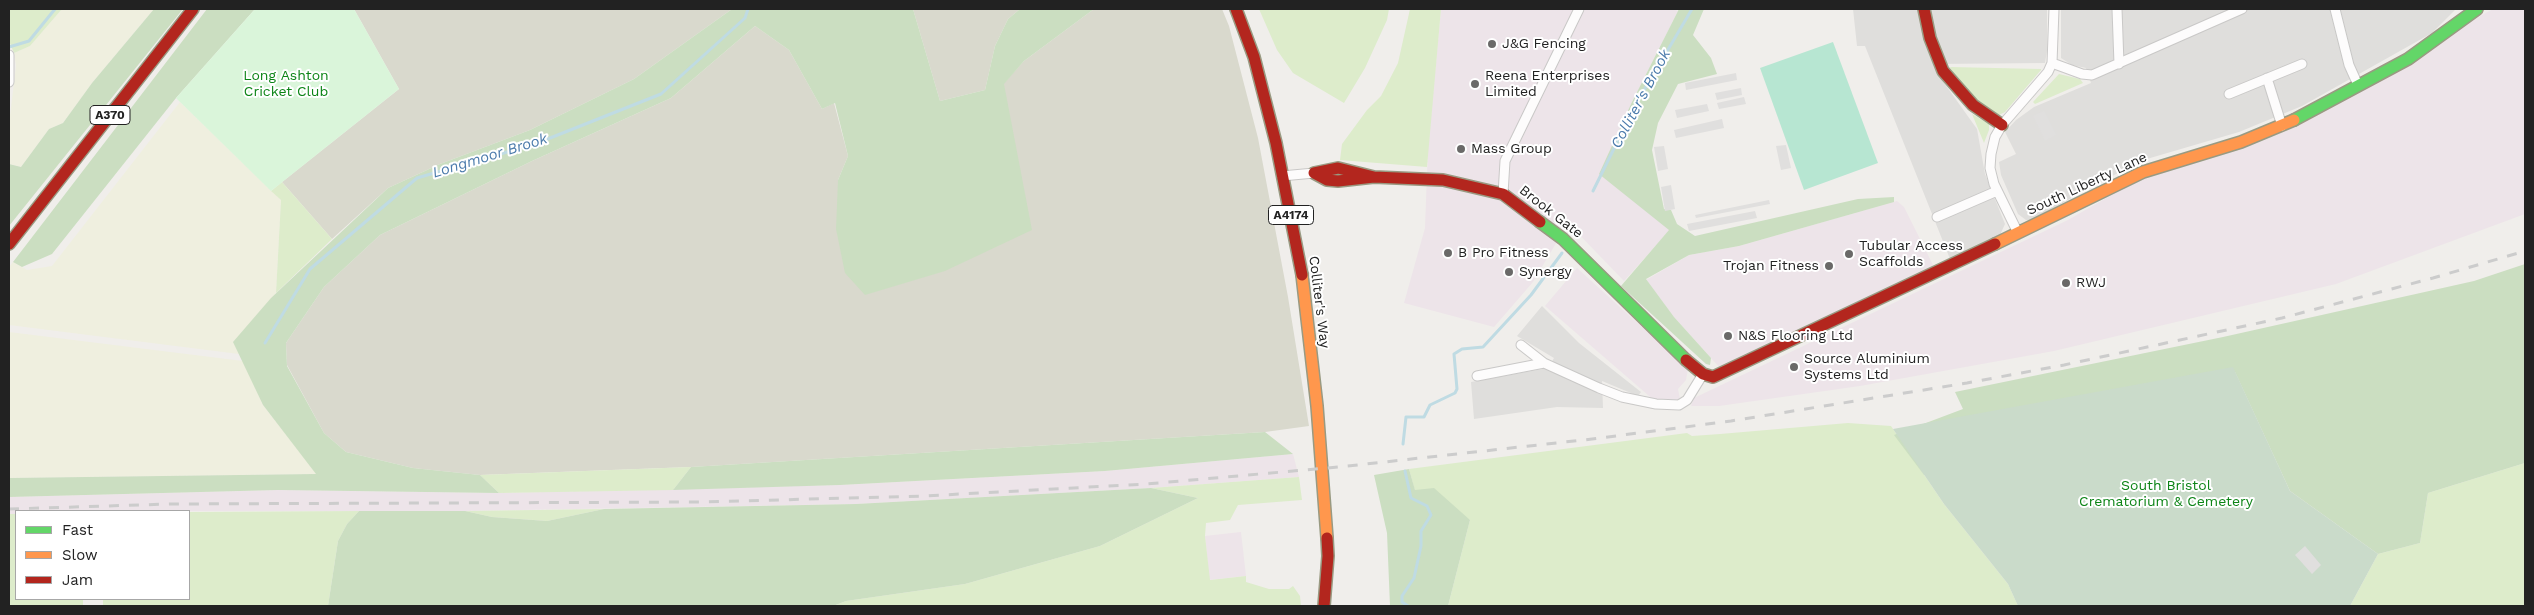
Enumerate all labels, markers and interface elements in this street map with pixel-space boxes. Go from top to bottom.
place label: J&G Fencing [1502,36,1586,52]
marker: J&G Fencing [1486,38,1498,50]
water label: Colliter's Brook [1607,46,1675,152]
park label: Long Ashton Cricket Club [243,68,329,100]
place label: Reena Enterprises Limited [1485,68,1610,100]
marker: Reena Enterprises Limited [1469,78,1481,90]
road number: A370 [90,106,130,124]
water label: Longmoor Brook [430,130,550,182]
place label: Mass Group [1471,141,1552,157]
marker: Mass Group [1455,143,1467,155]
street label: South Liberty Lane [2024,149,2150,219]
street label: Brook Gate [1516,182,1586,242]
road number: A4174 [1268,206,1314,224]
place label: Tubular Access Scaffolds [1859,238,1963,270]
place label: B Pro Fitness [1458,245,1549,261]
marker: B Pro Fitness [1442,247,1454,259]
marker: Tubular Access Scaffolds [1843,248,1855,260]
street label: Colliter's Way [1305,255,1333,349]
place label: Trojan Fitness [1723,258,1819,274]
marker: Trojan Fitness [1823,260,1835,272]
place label: Synergy [1519,264,1572,280]
marker: Synergy [1503,266,1515,278]
place label: RWJ [2076,275,2106,291]
marker: RWJ [2060,277,2072,289]
place label: N&S Flooring Ltd [1738,328,1853,344]
marker: N&S Flooring Ltd [1722,330,1734,342]
place label: Source Aluminium Systems Ltd [1804,351,1930,384]
marker: Source Aluminium Systems Ltd [1788,361,1800,373]
park label: South Bristol Crematorium & Cemetery [2079,478,2253,511]
legend [15,510,190,600]
text: Fast [62,521,93,539]
text: Slow [62,546,98,564]
text: Jam [62,571,93,589]

